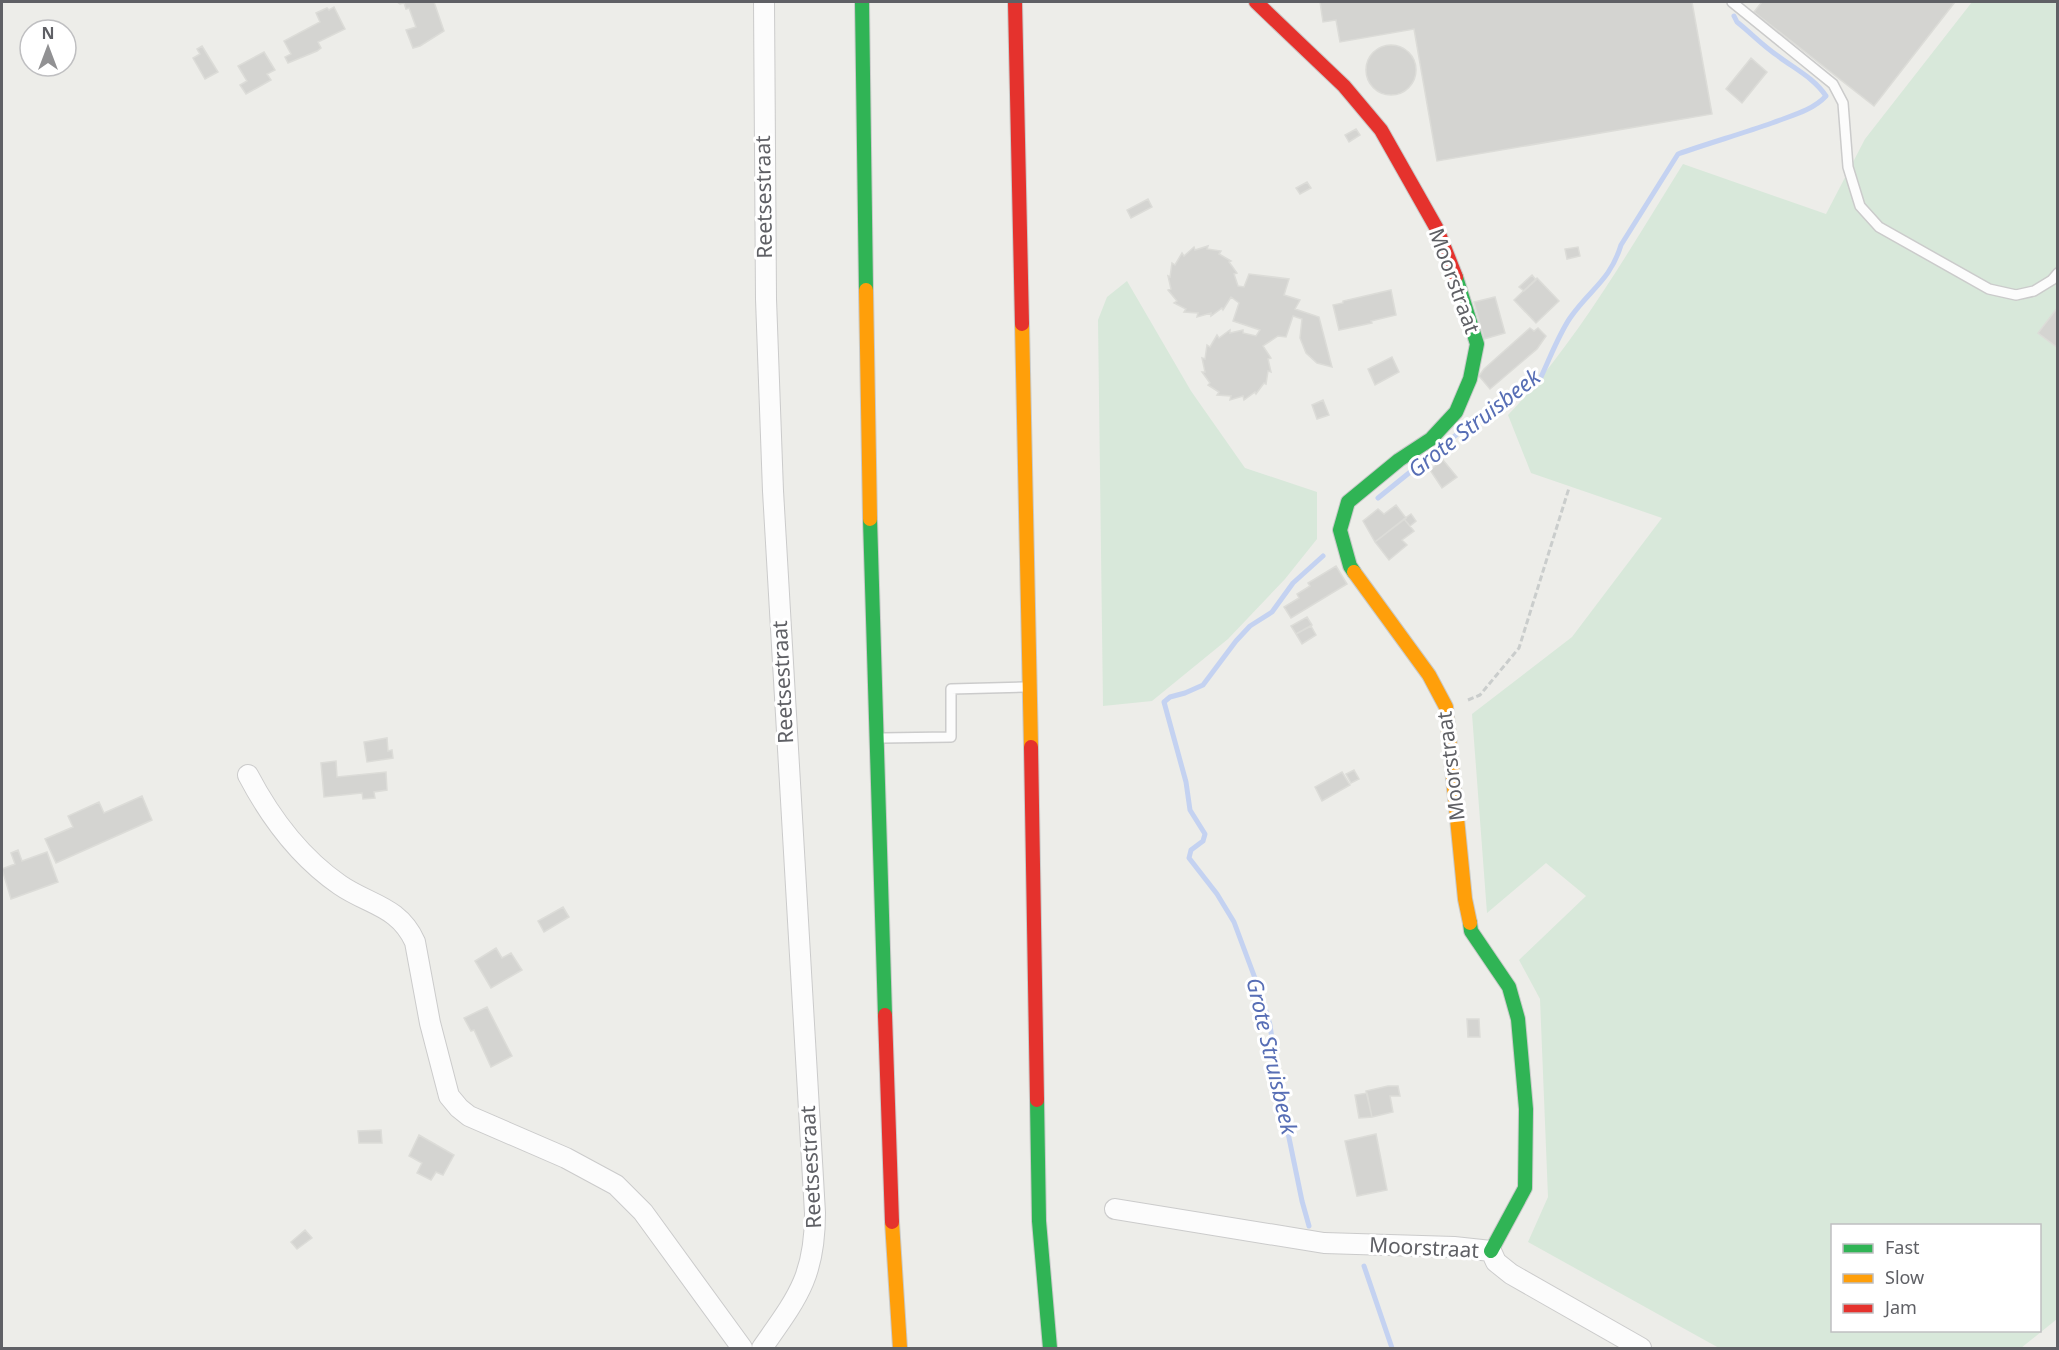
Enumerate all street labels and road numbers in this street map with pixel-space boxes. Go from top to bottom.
street label: Reetsestraat [748,135,778,259]
street label: Moorstraat [1423,224,1487,338]
street label: Reetsestraat [765,619,799,744]
street label: Moorstraat [1429,709,1471,823]
street label: Reetsestraat [793,1104,827,1229]
street label: Moorstraat [1368,1230,1480,1264]

